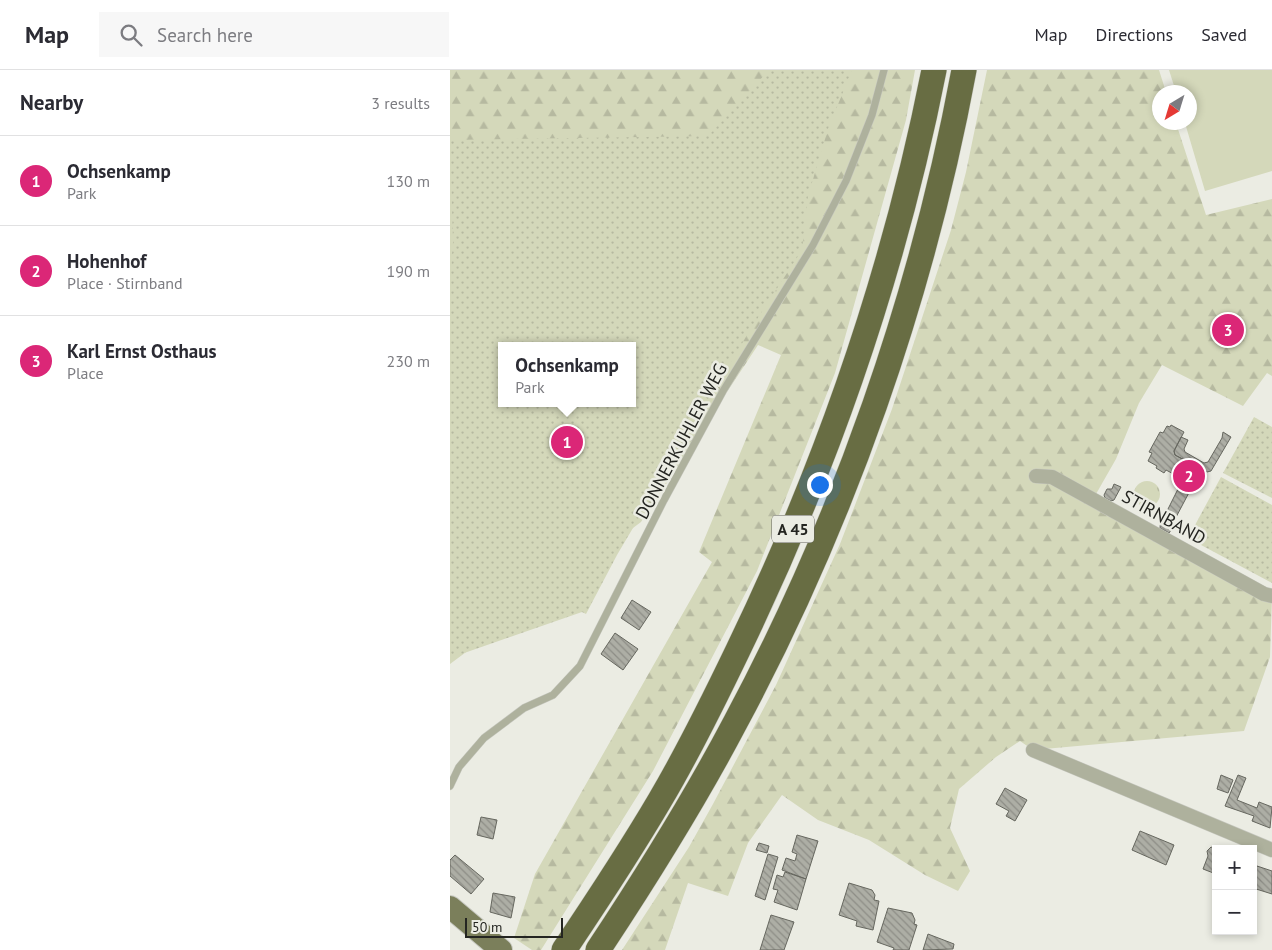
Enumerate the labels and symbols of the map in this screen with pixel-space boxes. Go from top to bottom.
north arrow [1152,85,1197,130]
pin: 3 [1212,311,1244,349]
street label: DONNERKUHLER WEG [630,359,732,523]
pin: 1 [551,423,583,461]
pin: 2 [1173,457,1205,495]
your location [807,472,833,498]
street label: STIRNBAND [1118,485,1210,549]
road number: A 45 [772,516,814,542]
scale bar [465,915,562,938]

